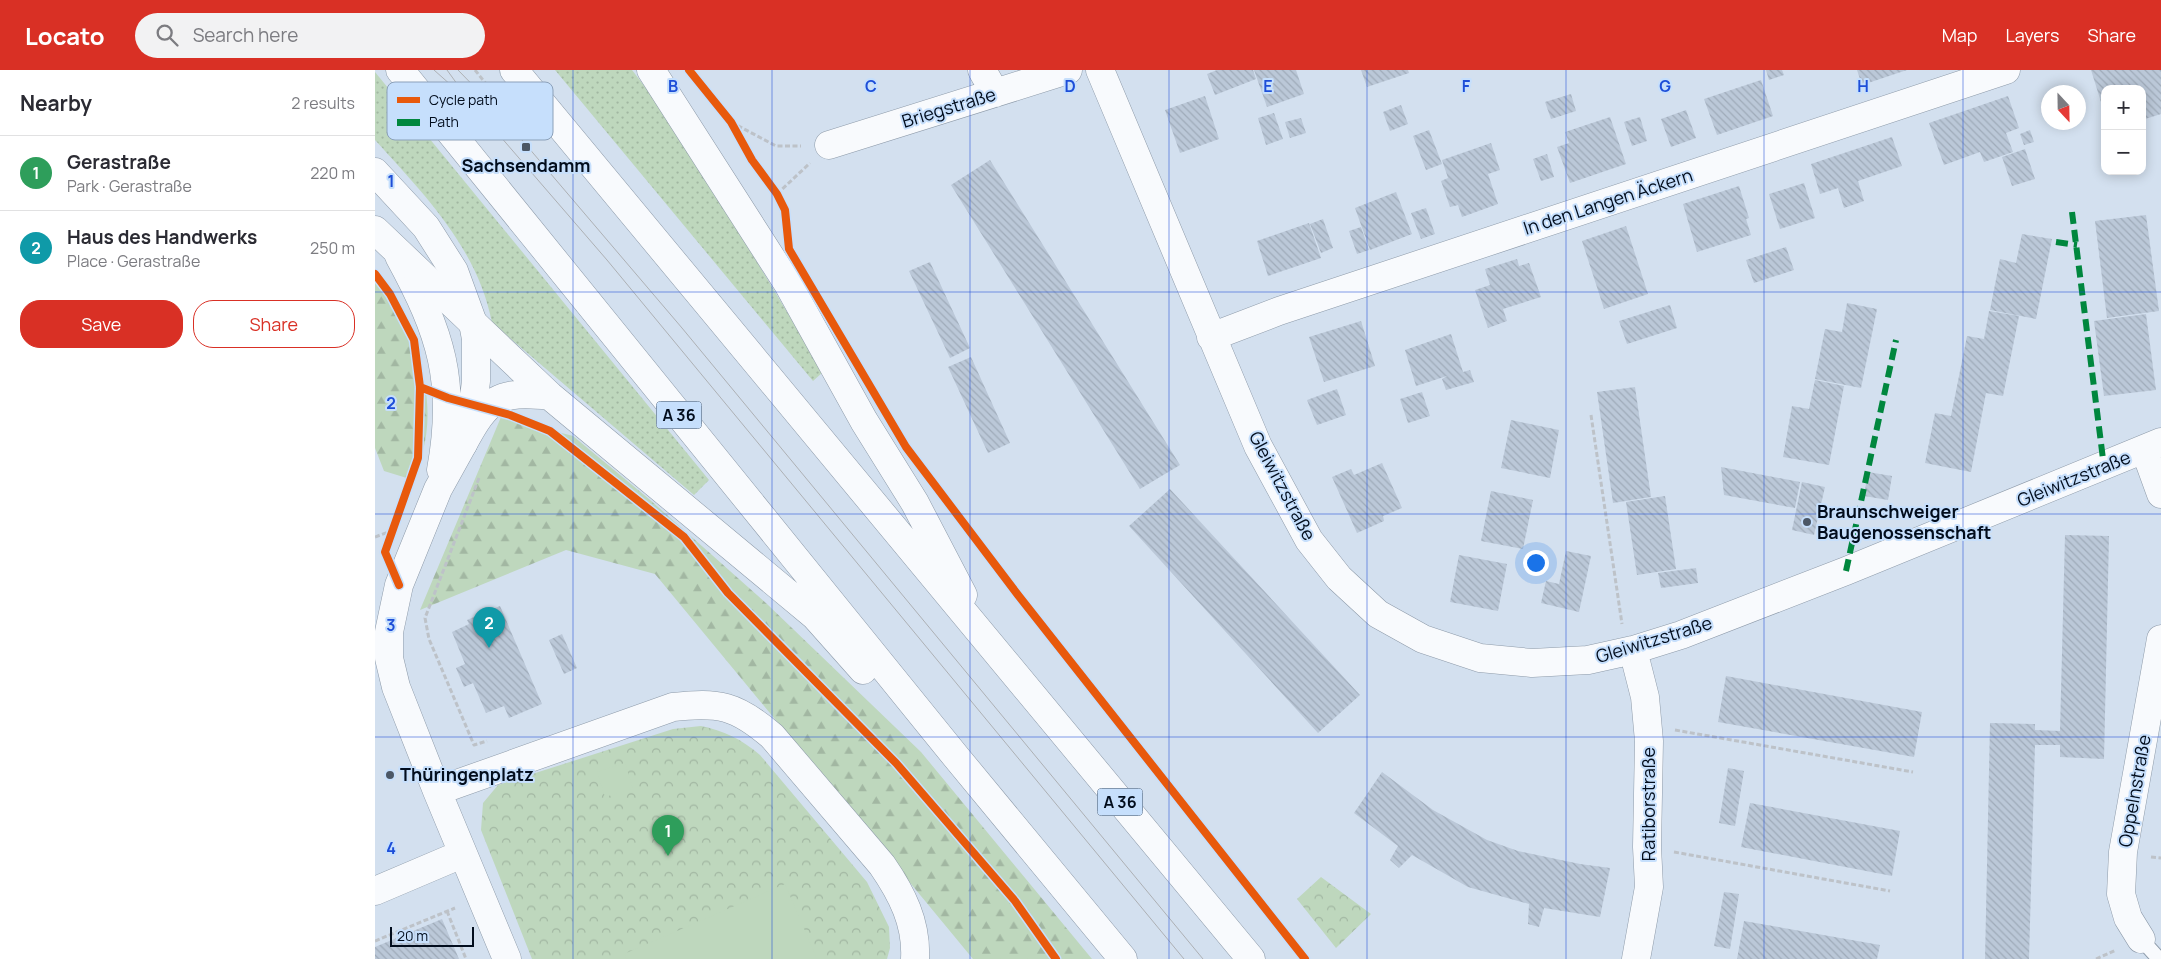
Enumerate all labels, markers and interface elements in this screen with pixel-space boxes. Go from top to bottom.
search box [135,13,485,58]
text: Locato [25,19,105,52]
icon: search [153,21,181,49]
text: Search here [193,22,298,48]
text: Map [1942,23,1977,47]
text: Layers [2005,23,2059,47]
text: Share [2087,23,2136,47]
text: B [668,75,678,97]
text: C [865,75,877,97]
text: D [1064,75,1076,97]
text: E [1263,75,1273,97]
text: F [1462,75,1471,97]
text: G [1659,75,1671,97]
text: H [1857,75,1869,97]
street label: Briegstraße [899,81,999,133]
legend [387,82,553,140]
north arrow [2041,85,2086,130]
map controls [2101,85,2146,175]
button: + [2101,85,2146,130]
text: Nearby [20,89,92,117]
text: Cycle path [429,90,498,109]
text: 2 results [291,92,355,114]
text: Path [429,112,459,131]
button: − [2101,130,2146,175]
marker: Sachsendamm [520,141,532,153]
text: Gerastraße [67,149,171,175]
place label: Sachsendamm [461,153,591,177]
text: 1 [32,162,40,184]
text: 220 m [310,162,355,184]
street label: In den Langen Äckern [1520,162,1695,240]
text: 1 [387,170,395,192]
text: Park · Gerastraße [67,175,192,197]
text: Haus des Handwerks [67,224,257,250]
text: 2 [31,237,41,259]
text: 250 m [310,237,355,259]
text: Place · Gerastraße [67,250,200,272]
button: Save [20,300,183,348]
button: Share [193,300,355,348]
text: 2 [386,392,396,414]
road number: A 36 [657,402,701,428]
street label: Gleiwitzstraße [1244,427,1322,544]
street label: Gleiwitzstraße [2013,444,2134,512]
place label: Braunschweiger Baugenossenschaft [1817,499,1991,544]
marker: Braunschweiger Baugenossenschaft [1801,516,1813,528]
your location [1523,550,1549,576]
pin: 2 [473,607,505,648]
street label: Gleiwitzstraße [1593,610,1715,668]
text: 3 [386,614,396,636]
street label: Oppelnstraße [2112,733,2156,849]
street label: Ratiborstraße [1636,747,1660,861]
place label: Thüringenplatz [400,762,534,786]
marker: Thüringenplatz [384,769,396,781]
road number: A 36 [1097,789,1143,816]
pin: 1 [652,815,684,856]
text: 4 [386,837,396,859]
scale bar [390,924,474,947]
text: 20 m [397,926,428,945]

